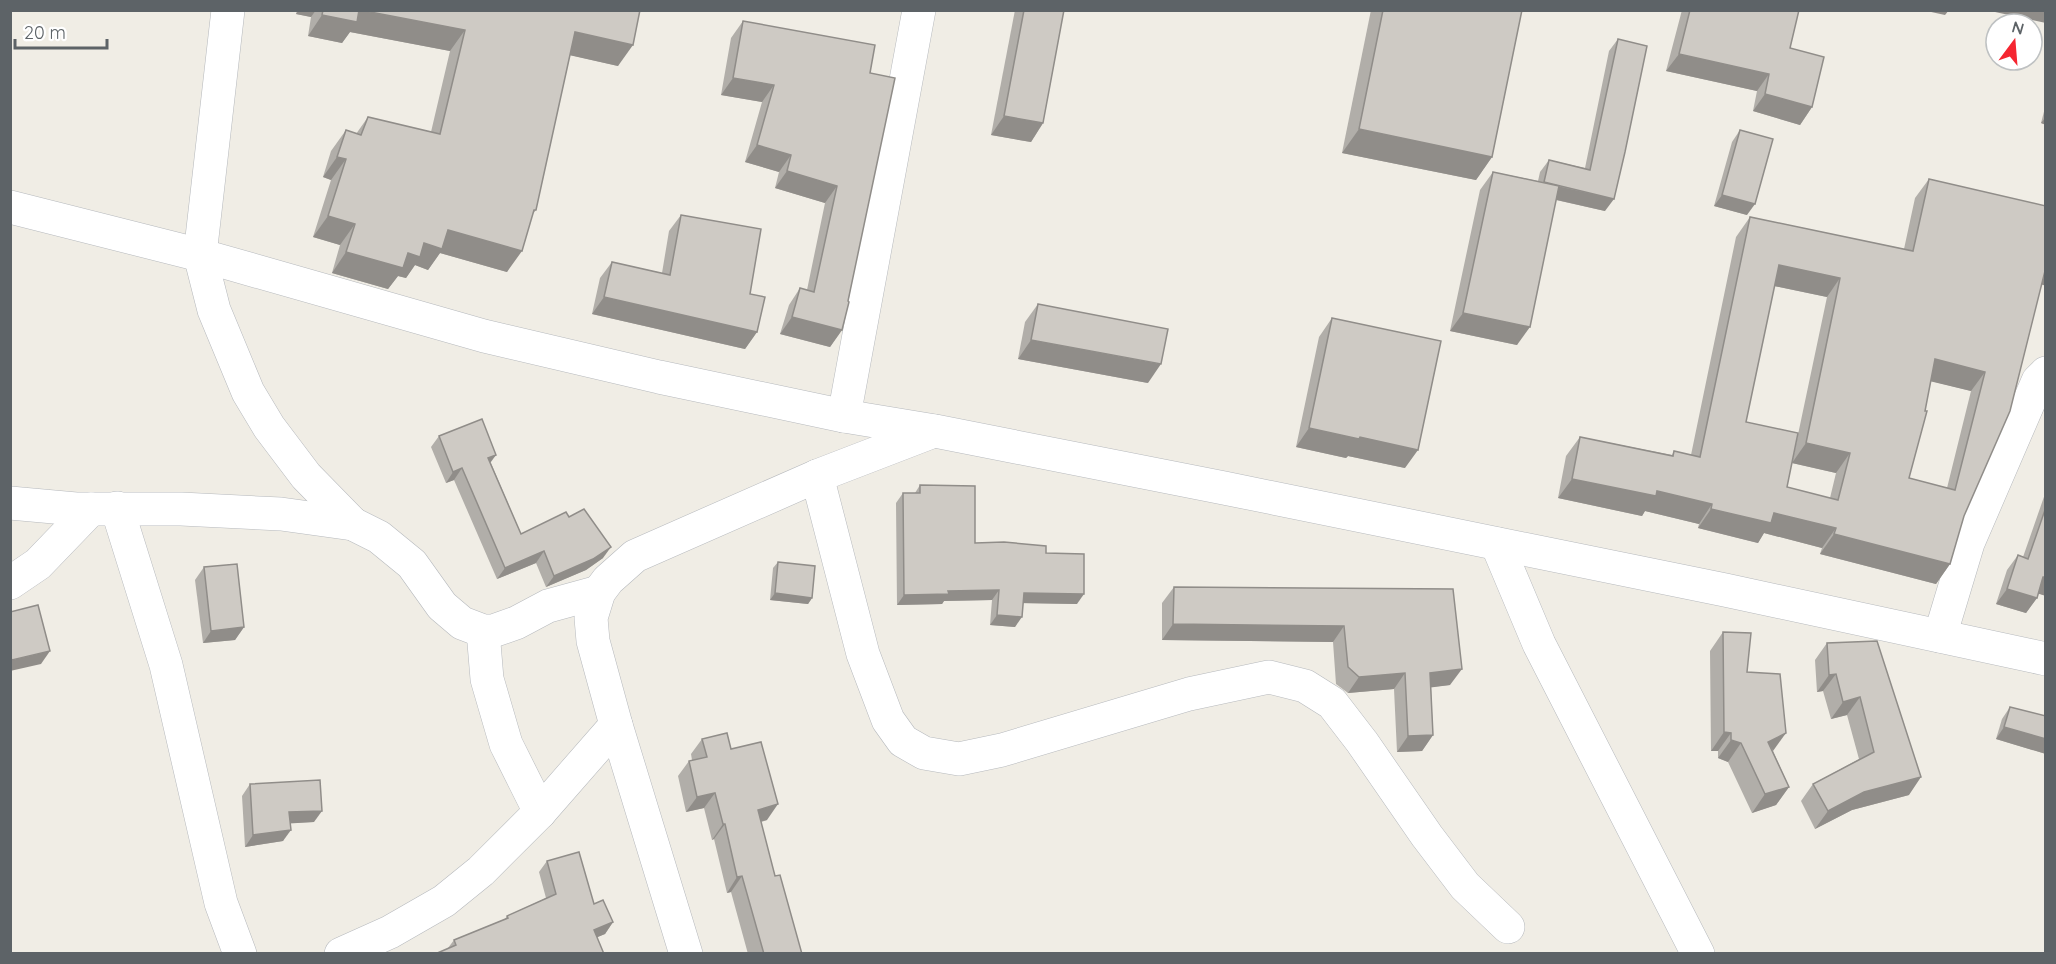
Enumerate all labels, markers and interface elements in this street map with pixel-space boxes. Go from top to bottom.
scale bar [15,12,106,50]
north arrow [1984,12,2044,72]
text: N [2010,16,2027,39]
text: 20 m [24,21,66,44]

